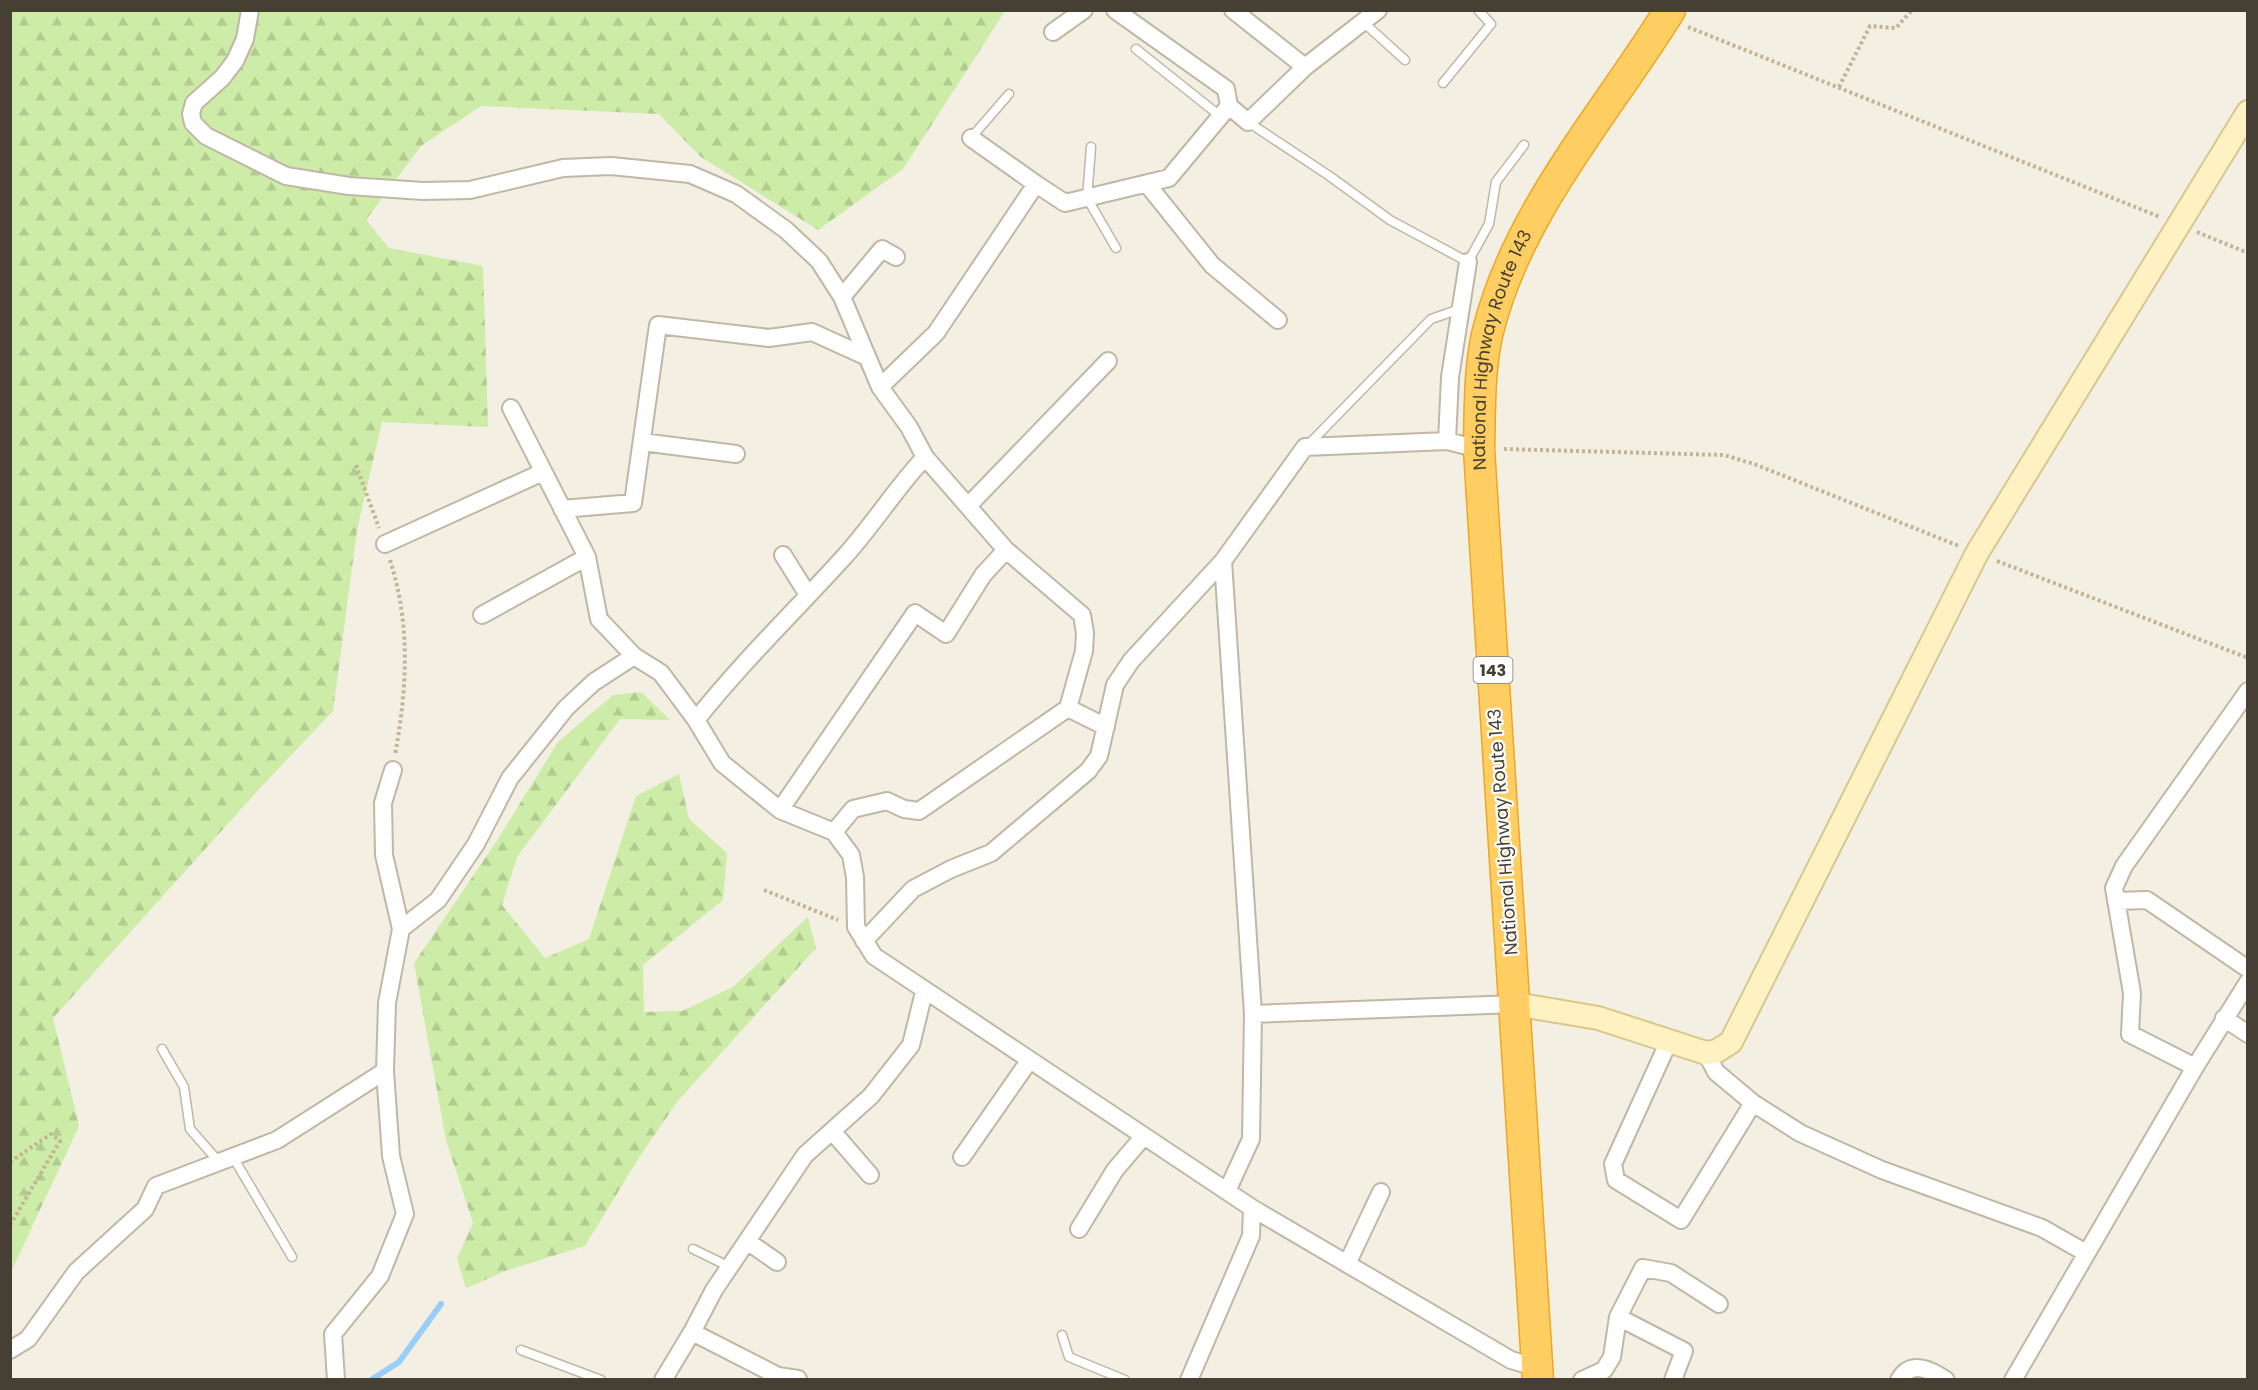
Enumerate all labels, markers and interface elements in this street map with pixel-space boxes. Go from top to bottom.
street label: National Highway Route 143 [1466,226,1537,471]
road number: 143 [1474,657,1512,683]
street label: National Highway Route 143 [1481,708,1524,956]

